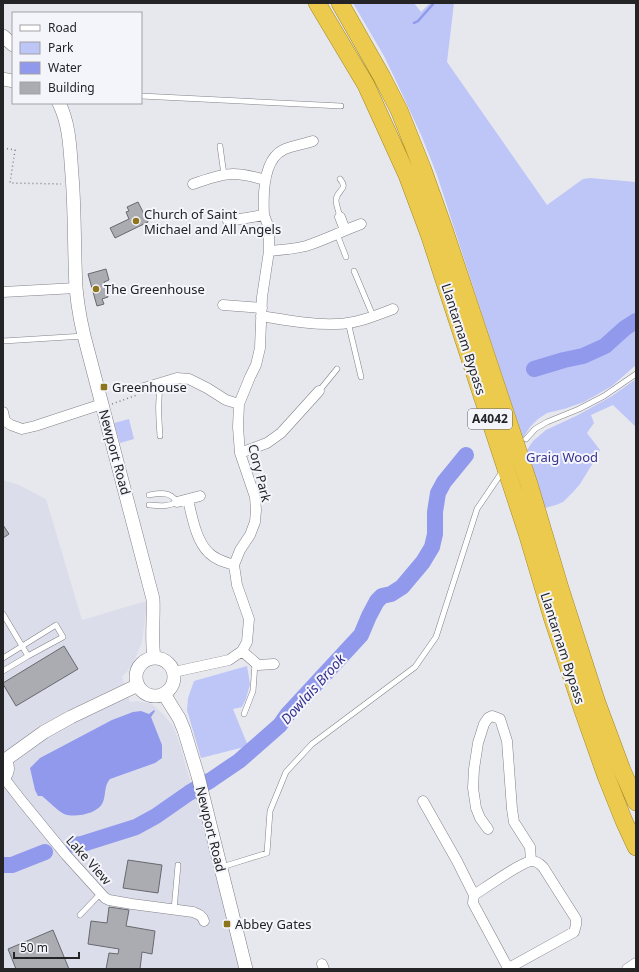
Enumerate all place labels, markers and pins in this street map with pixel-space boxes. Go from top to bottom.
place label: Church of Saint Michael and All Angels [144,205,281,238]
marker: Church of Saint Michael and All Angels [131,216,141,226]
place label: The Greenhouse [104,280,205,298]
marker: The Greenhouse [91,284,101,294]
place label: Greenhouse [112,378,187,396]
marker: Greenhouse [99,382,109,392]
place label: Abbey Gates [235,915,311,933]
marker: Abbey Gates [222,919,232,929]

